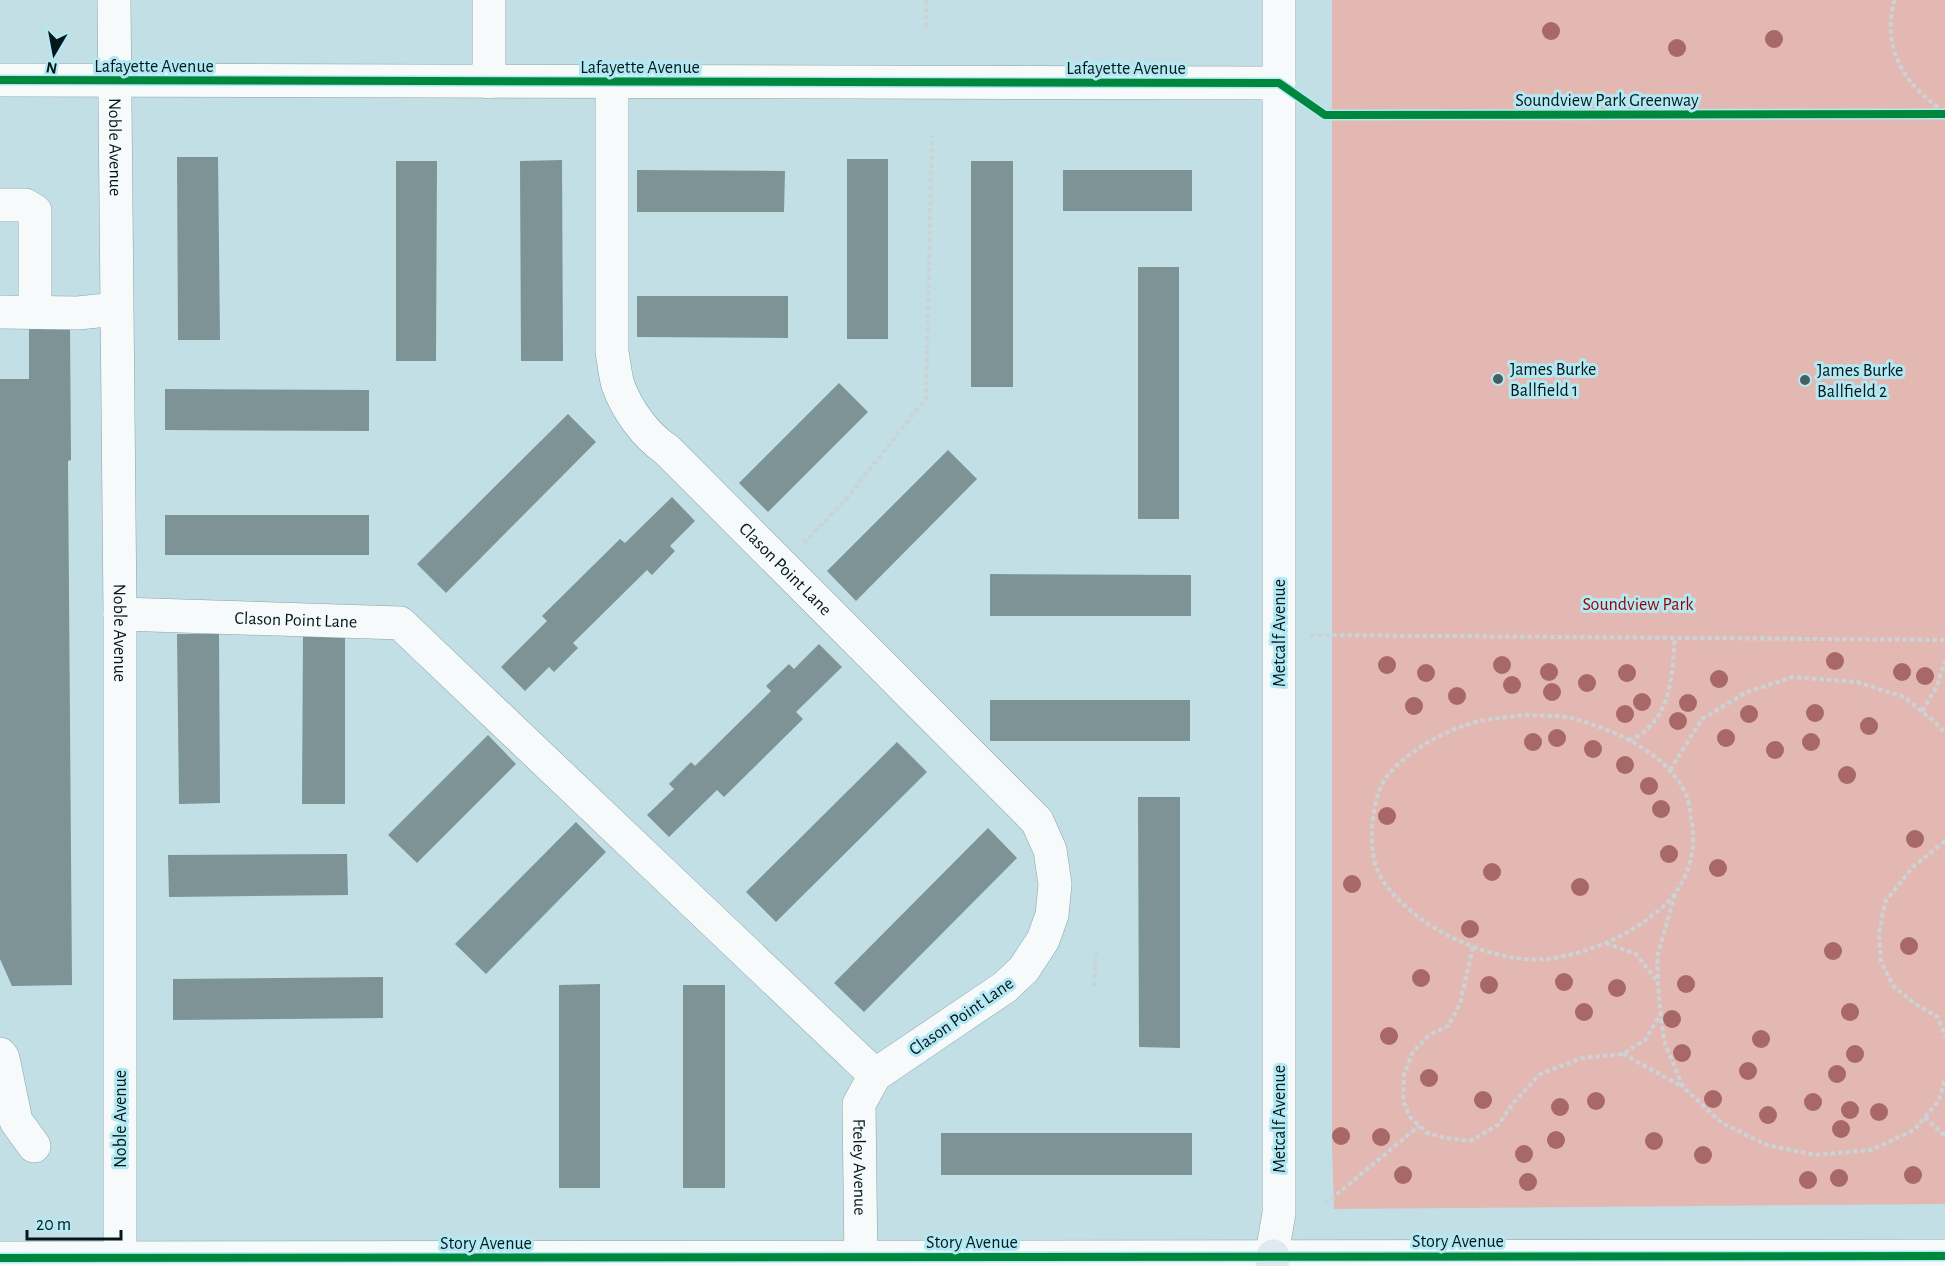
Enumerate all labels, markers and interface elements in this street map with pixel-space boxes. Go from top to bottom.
north arrow [24,24,84,84]
street label: Lafayette Avenue [94,58,214,76]
text: N [45,59,58,77]
street label: Lafayette Avenue [580,59,700,77]
street label: Lafayette Avenue [1066,60,1186,78]
street label: Soundview Park Greenway [1515,92,1699,110]
street label: Noble Avenue [105,98,124,196]
place label: James Burke Ballfield 1 [1510,361,1596,400]
place label: James Burke Ballfield 2 [1817,362,1903,401]
marker: James Burke Ballfield 1 [1491,372,1505,386]
marker: James Burke Ballfield 2 [1798,373,1812,387]
street label: Clason Point Lane [735,520,835,619]
street label: Metcalf Avenue [1271,579,1289,687]
street label: Noble Avenue [110,584,128,682]
park label: Soundview Park [1582,596,1694,614]
street label: Clason Point Lane [234,610,358,632]
street label: Clason Point Lane [906,974,1017,1059]
street label: Metcalf Avenue [1271,1065,1289,1173]
street label: Noble Avenue [112,1070,130,1168]
street label: Fteley Avenue [849,1119,868,1216]
scale bar [27,1203,122,1241]
text: 20 m [36,1216,71,1234]
street label: Story Avenue [1412,1233,1504,1251]
street label: Story Avenue [926,1234,1018,1252]
street label: Story Avenue [440,1235,532,1253]

